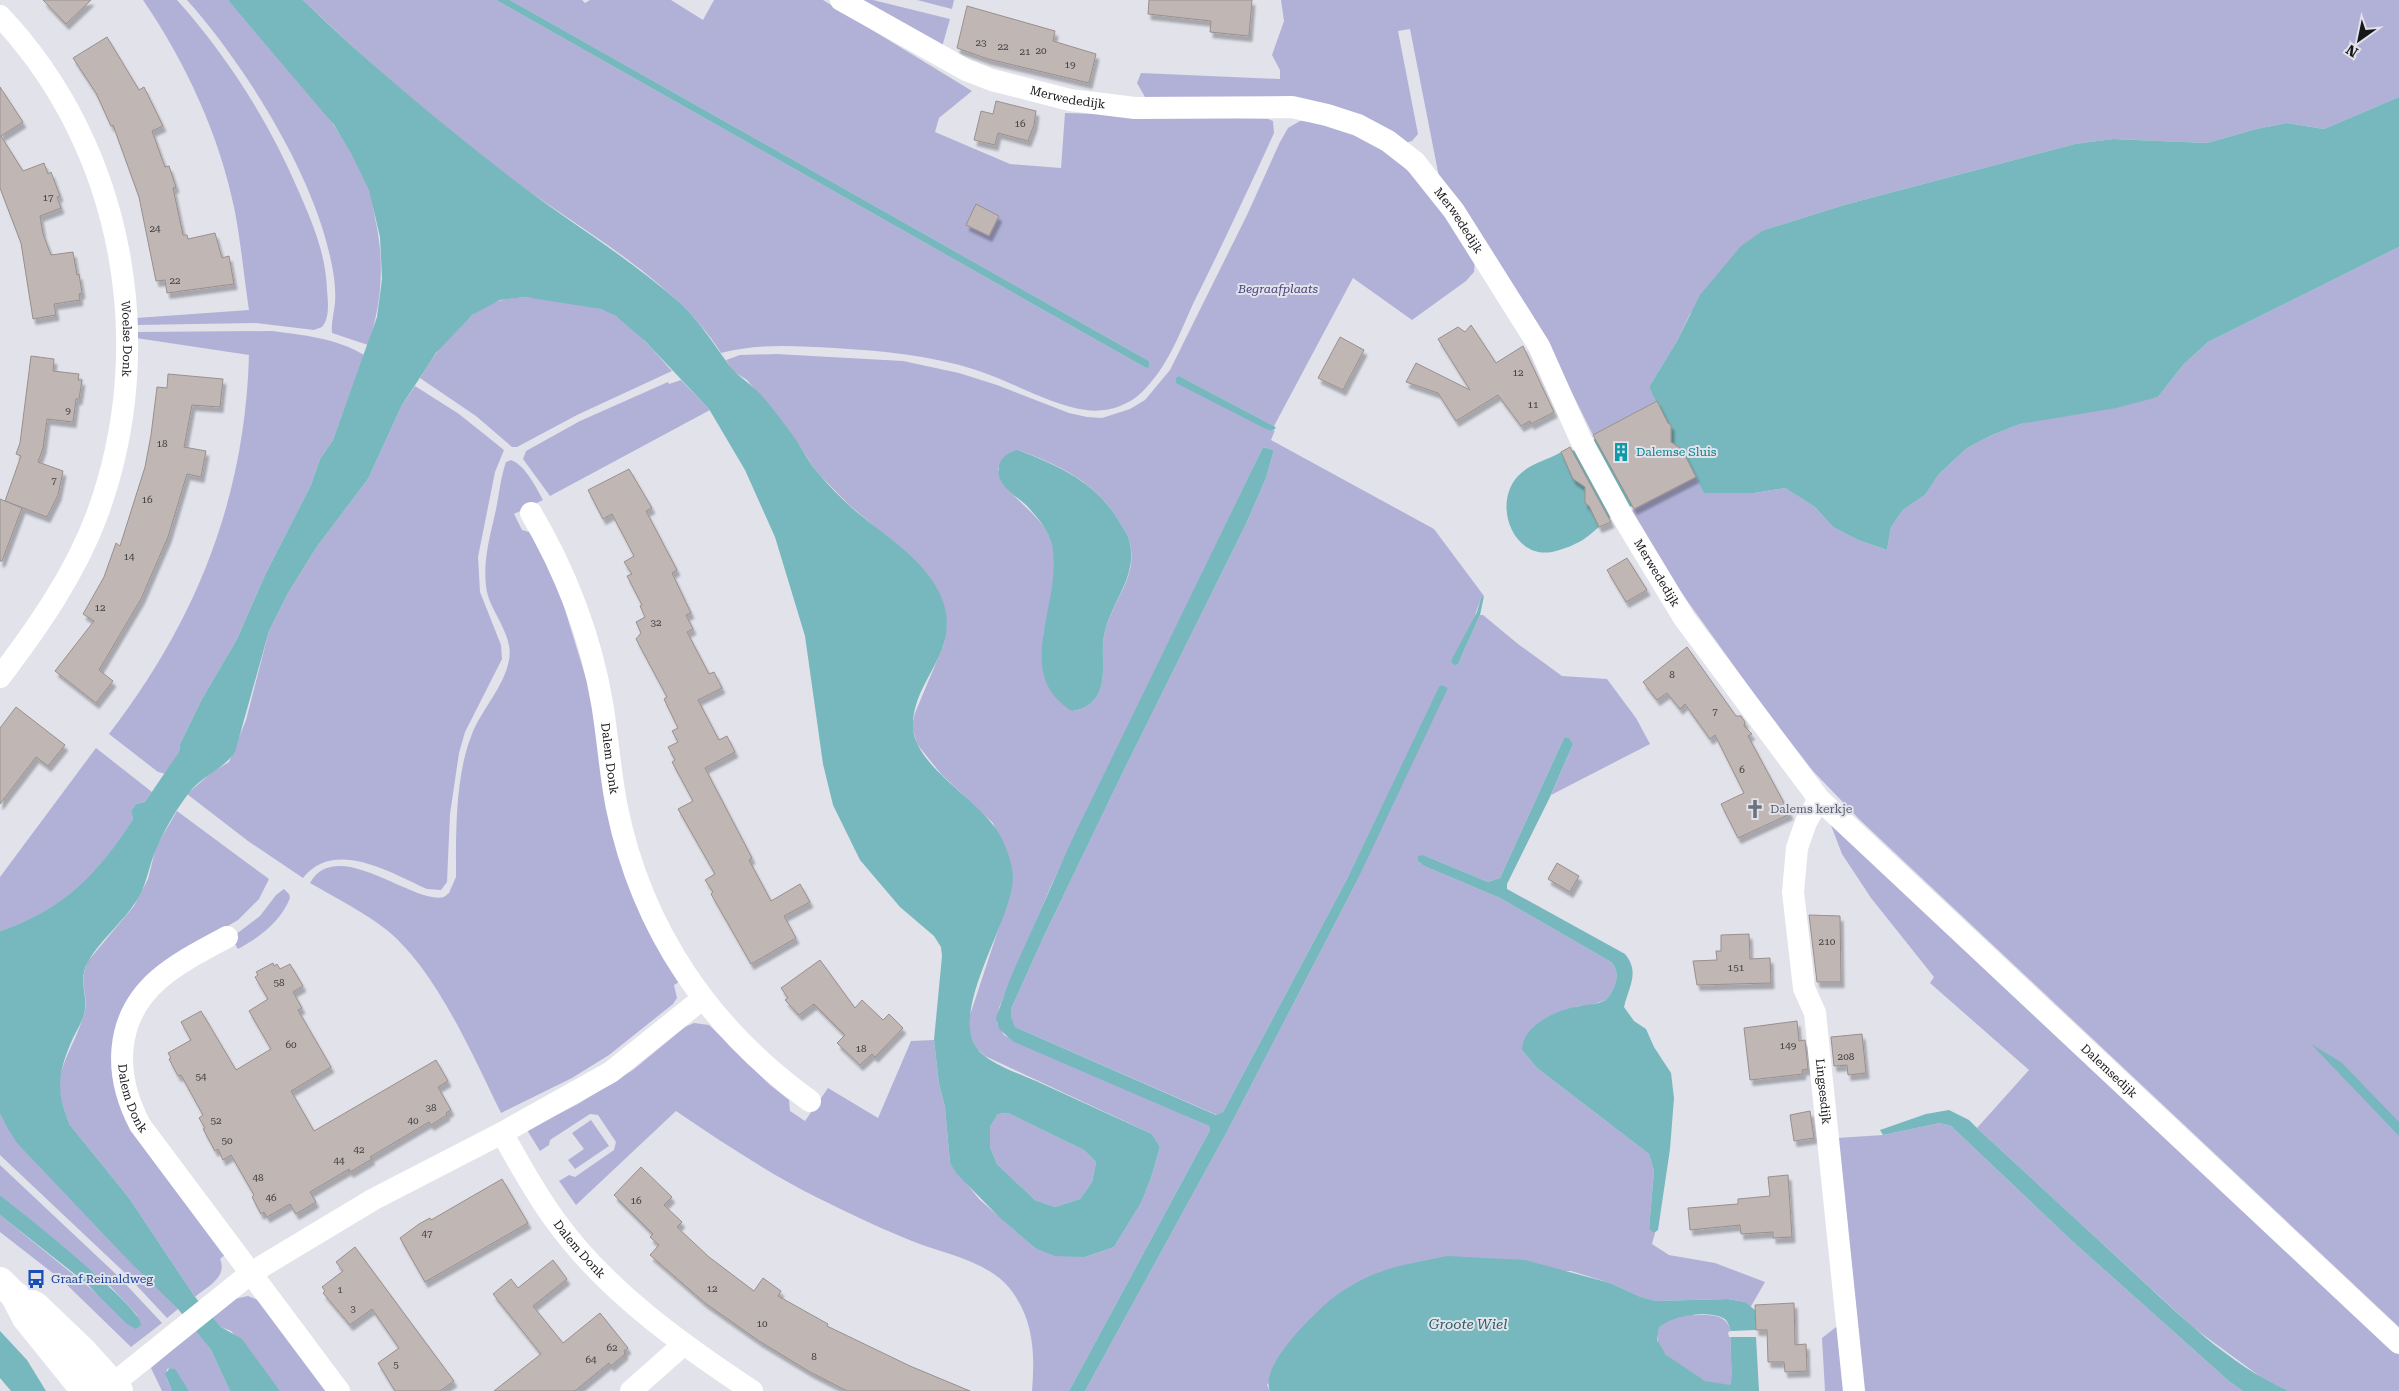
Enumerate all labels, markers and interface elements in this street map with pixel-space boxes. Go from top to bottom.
north arrow [2334,15,2384,65]
house number: 23 [975,37,987,48]
house number: 22 [997,41,1009,52]
text: N [2343,41,2361,61]
house number: 20 [1035,45,1047,56]
house number: 21 [1019,46,1031,57]
house number: 19 [1064,59,1076,70]
street label: Merwededijk [1029,83,1107,111]
house number: 16 [1014,118,1026,129]
street label: Merwededijk [1431,185,1486,256]
house number: 17 [42,192,54,203]
house number: 24 [149,223,161,234]
house number: 22 [169,275,181,286]
park label: Begraafplaats [1237,282,1319,296]
street label: Woelse Donk [118,300,134,378]
house number: 12 [1512,367,1524,378]
house number: 11 [1527,399,1539,410]
house number: 9 [65,405,71,416]
house number: 18 [156,438,168,449]
building icon: Dalemse Sluis [1610,441,1632,463]
place label: Dalemse Sluis [1636,445,1717,459]
house number: 7 [51,475,57,486]
house number: 16 [141,494,153,505]
street label: Merwededijk [1631,537,1683,610]
house number: 14 [123,551,135,562]
house number: 12 [94,602,106,613]
house number: 32 [650,617,662,628]
house number: 8 [1669,669,1675,680]
house number: 7 [1712,706,1718,717]
street label: Dalem Donk [598,722,621,796]
house number: 6 [1739,764,1745,775]
church icon: Dalems kerkje [1744,798,1766,820]
place label: Dalems kerkje [1770,802,1853,816]
house number: 210 [1819,936,1836,947]
house number: 151 [1728,962,1745,973]
house number: 58 [273,977,285,988]
house number: 60 [285,1039,297,1050]
house number: 149 [1780,1040,1797,1051]
street label: Dalemsedijk [2078,1041,2140,1101]
house number: 18 [855,1043,867,1054]
house number: 208 [1838,1051,1855,1062]
street label: Lingsesdijk [1813,1058,1834,1126]
street label: Dalem Donk [115,1063,151,1136]
house number: 54 [195,1071,207,1082]
house number: 38 [425,1102,437,1113]
house number: 52 [210,1115,222,1126]
house number: 40 [407,1115,419,1126]
house number: 50 [221,1135,233,1146]
house number: 42 [353,1144,365,1155]
house number: 44 [333,1155,345,1166]
house number: 48 [252,1172,264,1183]
house number: 46 [265,1192,277,1203]
house number: 16 [630,1195,642,1206]
street label: Dalem Donk [551,1218,609,1281]
house number: 47 [421,1228,433,1239]
bus stop icon: Graaf Reinaldweg [25,1268,47,1290]
place label: Graaf Reinaldweg [51,1272,153,1286]
house number: 12 [706,1283,718,1294]
house number: 1 [337,1284,343,1295]
house number: 3 [350,1303,356,1314]
water label: Groote Wiel [1429,1316,1507,1332]
house number: 10 [756,1318,768,1329]
house number: 62 [606,1342,618,1353]
house number: 8 [811,1351,817,1362]
house number: 64 [585,1354,597,1365]
house number: 5 [393,1359,399,1370]

